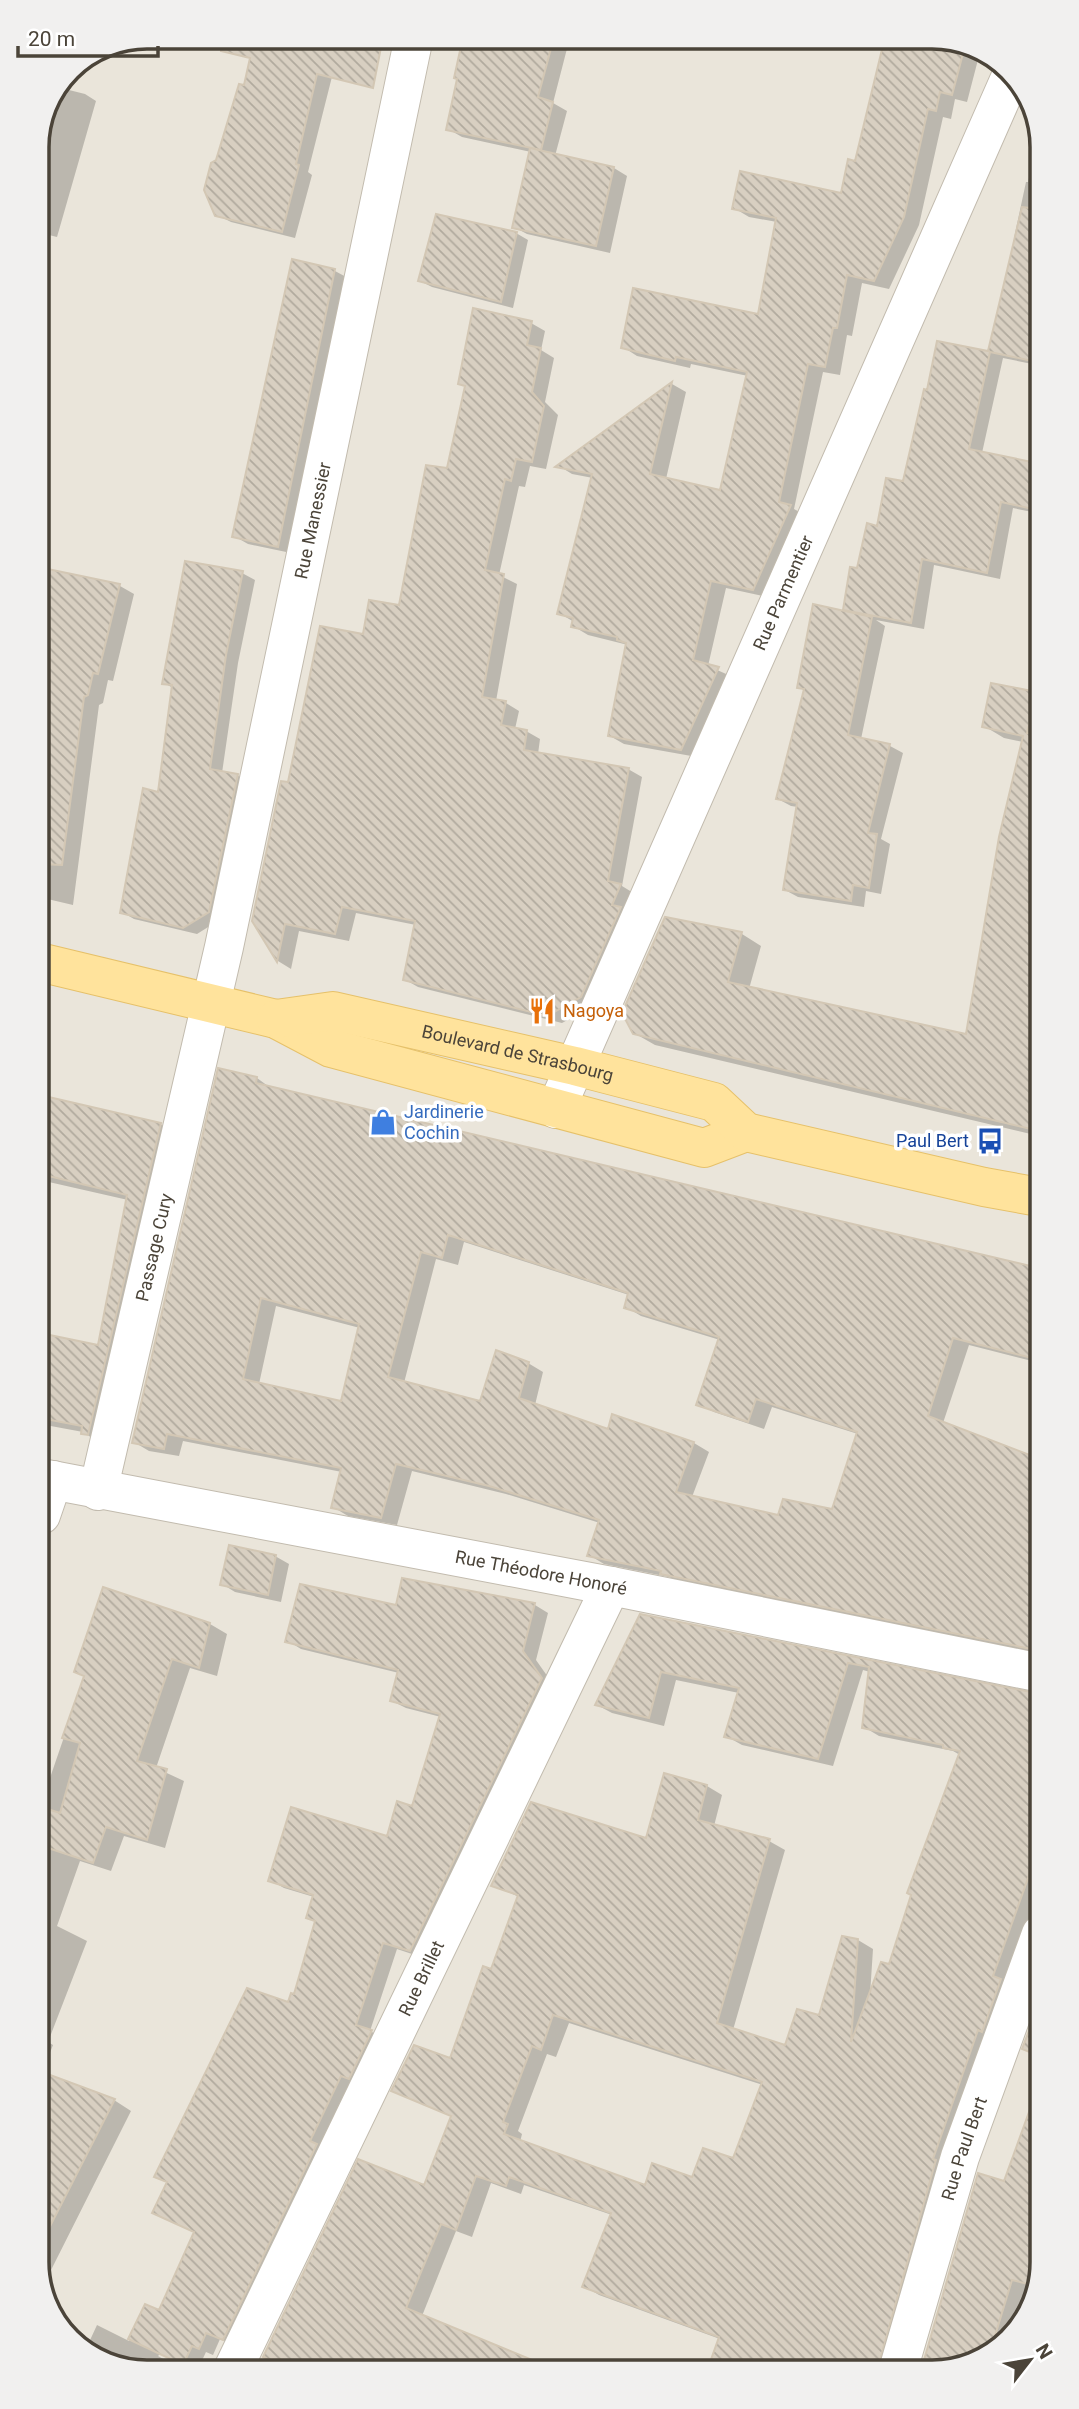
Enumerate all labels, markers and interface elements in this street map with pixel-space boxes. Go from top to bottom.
scale bar [18,14,158,58]
text: 20 m [28,27,75,51]
street label: Rue Manessier [290,460,335,581]
street label: Rue Parmentier [748,532,817,653]
restaurant icon: Nagoya [527,996,557,1026]
place label: Nagoya [563,1000,624,1021]
street label: Boulevard de Strasbourg [420,1021,616,1086]
place label: Jardinerie Cochin [404,1101,484,1143]
shop icon: Jardinerie Cochin [368,1107,398,1137]
bus stop icon: Paul Bert [975,1126,1005,1156]
place label: Paul Bert [896,1130,969,1151]
street label: Passage Cury [131,1191,177,1303]
street label: Rue Théodore Honoré [454,1546,629,1599]
street label: Rue Brillet [394,1937,448,2019]
street label: Rue Paul Bert [937,2094,991,2203]
north arrow [995,2325,1065,2395]
text: N [1031,2340,1057,2363]

